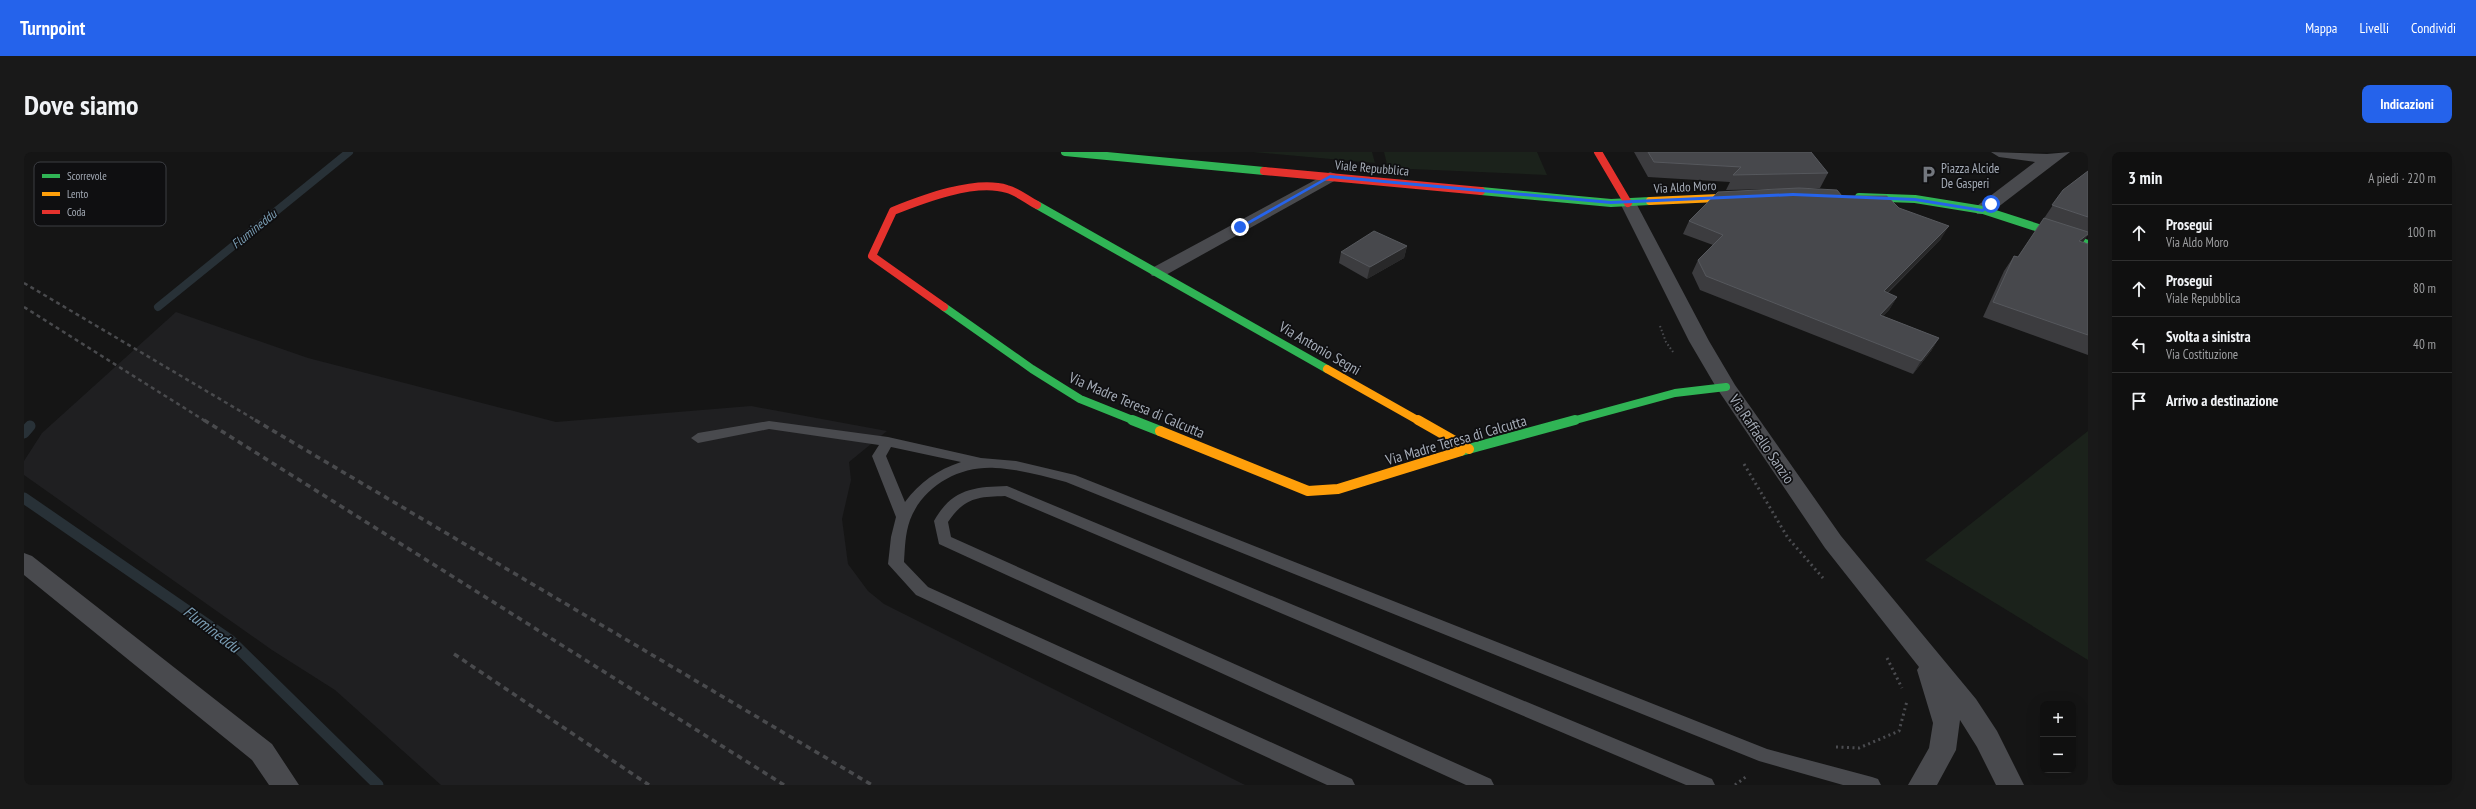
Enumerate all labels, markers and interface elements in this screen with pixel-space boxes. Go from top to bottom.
text: Turnpoint [20,16,85,40]
text: Mappa [2305,19,2337,37]
text: Livelli [2359,19,2389,37]
text: Condividi [2411,19,2456,37]
button: Indicazioni [2362,85,2452,123]
text: Dove siamo [24,86,139,123]
street label: Viale Repubblica [1333,156,1410,180]
place label: Piazza Alcide De Gasperi [1941,160,1999,192]
legend [34,162,166,226]
parking icon: Piazza Alcide De Gasperi [1918,165,1938,185]
text: 3 min [2128,167,2162,189]
text: Scorrevole [67,169,107,183]
text: A piedi · 220 m [2368,170,2436,187]
street label: Via Aldo Moro [1652,177,1717,197]
text: Lento [67,187,88,201]
route start [1982,195,2000,213]
text: Coda [67,205,86,219]
water label: Flumineddu [228,205,281,252]
text: Prosegui [2166,215,2212,234]
route end [1231,218,1249,236]
icon: ahead [2128,222,2150,244]
text: 100 m [2407,224,2436,241]
text: Via Aldo Moro [2166,234,2229,251]
text: Prosegui [2166,271,2212,290]
icon: ahead [2128,278,2150,300]
text: 80 m [2413,280,2436,297]
text: Viale Repubblica [2166,290,2241,307]
street label: Via Antonio Segni [1275,316,1364,379]
text: Svolta a sinistra [2166,327,2251,346]
icon: left [2128,334,2150,356]
text: 40 m [2413,336,2436,353]
text: Via Costituzione [2166,346,2238,363]
street label: Via Madre Teresa di Calcutta [1065,367,1208,442]
street label: Via Raffaello Sanzio [1725,390,1799,487]
icon: arrive [2128,390,2150,412]
text: Arrivo a destinazione [2166,391,2279,410]
street label: Via Madre Teresa di Calcutta [1382,411,1529,469]
water label: Flumineddu [180,601,245,657]
map controls [2040,701,2076,773]
button: + [2040,701,2076,737]
button: − [2040,737,2076,773]

